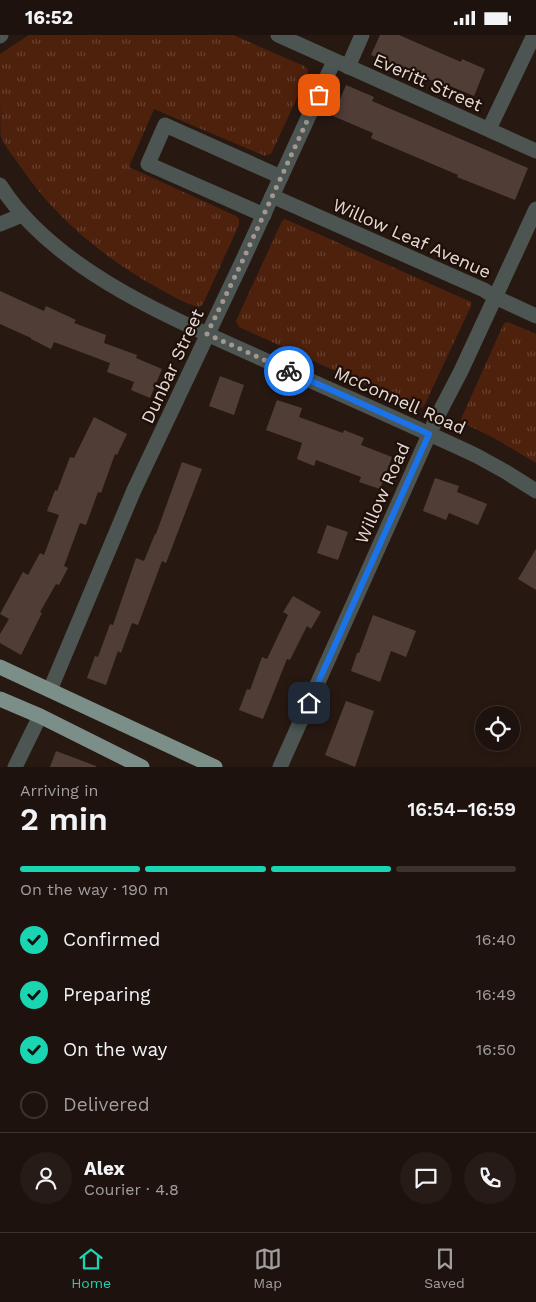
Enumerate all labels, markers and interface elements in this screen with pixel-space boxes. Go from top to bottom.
text: 16:52 [25,6,73,29]
street label: Everitt Street [370,49,486,116]
pin [298,74,340,116]
icon: bag [305,81,333,109]
street label: Willow Leaf Avenue [330,194,494,282]
street label: Dunbar Street [136,305,208,427]
courier [264,346,314,396]
icon: bike [275,357,303,385]
street label: McConnell Road [331,362,469,438]
street label: Willow Road [350,439,414,547]
pin [288,682,330,724]
icon: home [295,689,323,717]
map controls [475,706,520,751]
button: locate [475,706,520,751]
text: Arriving in [20,781,98,800]
text: 16:54–16:59 [407,798,516,821]
text: 2 min [20,800,108,838]
text: On the way · 190 m [20,880,169,899]
icon: check [20,926,48,954]
text: Confirmed [63,928,160,951]
text: 16:40 [476,930,516,949]
icon: check [20,981,48,1009]
text: Preparing [63,983,150,1006]
text: 16:49 [476,985,516,1004]
icon: check [20,1036,48,1064]
text: On the way [63,1038,167,1061]
text: 16:50 [476,1040,516,1059]
text: Delivered [63,1093,150,1116]
button: person [20,1152,72,1204]
button: chat [400,1152,452,1204]
button: phone [464,1152,516,1204]
text: Alex [84,1157,125,1180]
text: Courier · 4.8 [84,1180,179,1199]
tab: Home [71,1245,111,1291]
tab: Map [253,1245,282,1291]
tab: Saved [424,1245,465,1291]

